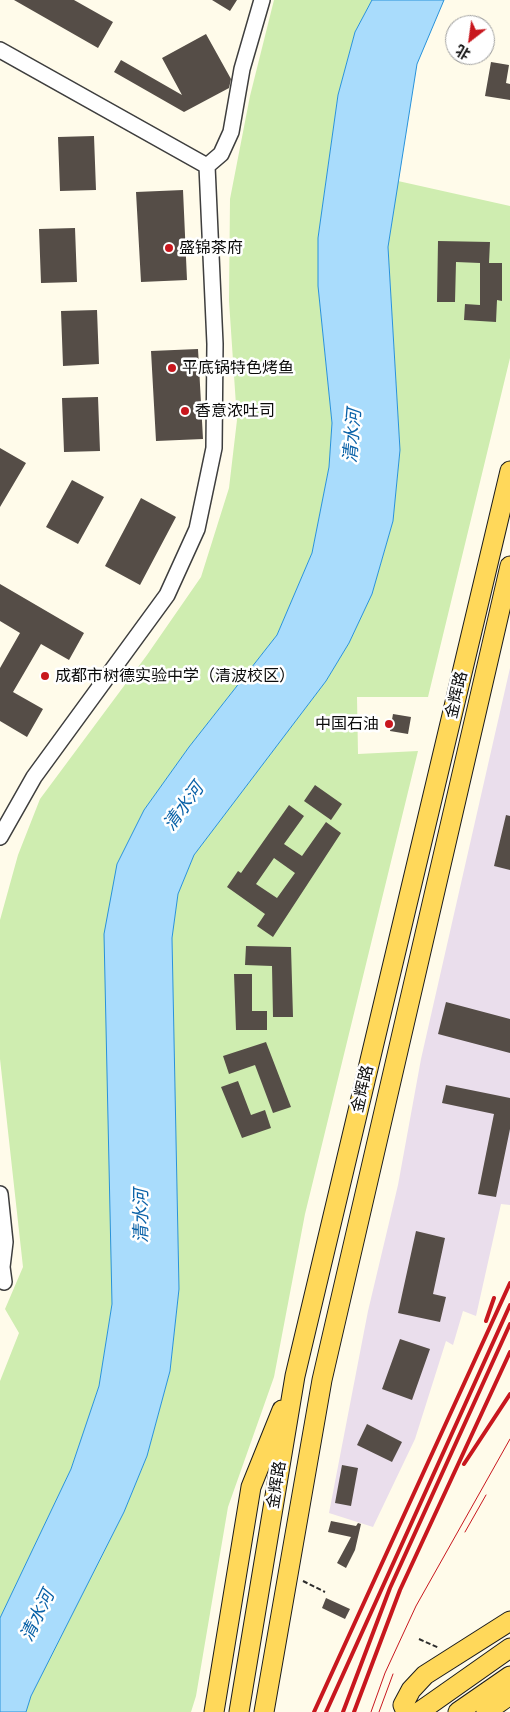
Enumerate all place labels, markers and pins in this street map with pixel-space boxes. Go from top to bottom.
place label: 盛锦茶府 [179,238,243,258]
marker: 盛锦茶府 [163,242,175,254]
place label: 平底锅特色烤鱼 [182,358,294,378]
marker: 平底锅特色烤鱼 [166,362,178,374]
place label: 香意浓吐司 [195,401,275,421]
marker: 香意浓吐司 [179,405,191,417]
place label: 成都市树德实验中学（清波校区） [55,666,295,686]
marker: 成都市树德实验中学（清波校区） [39,670,51,682]
place label: 中国石油 [315,714,379,734]
marker: 中国石油 [383,718,395,730]

